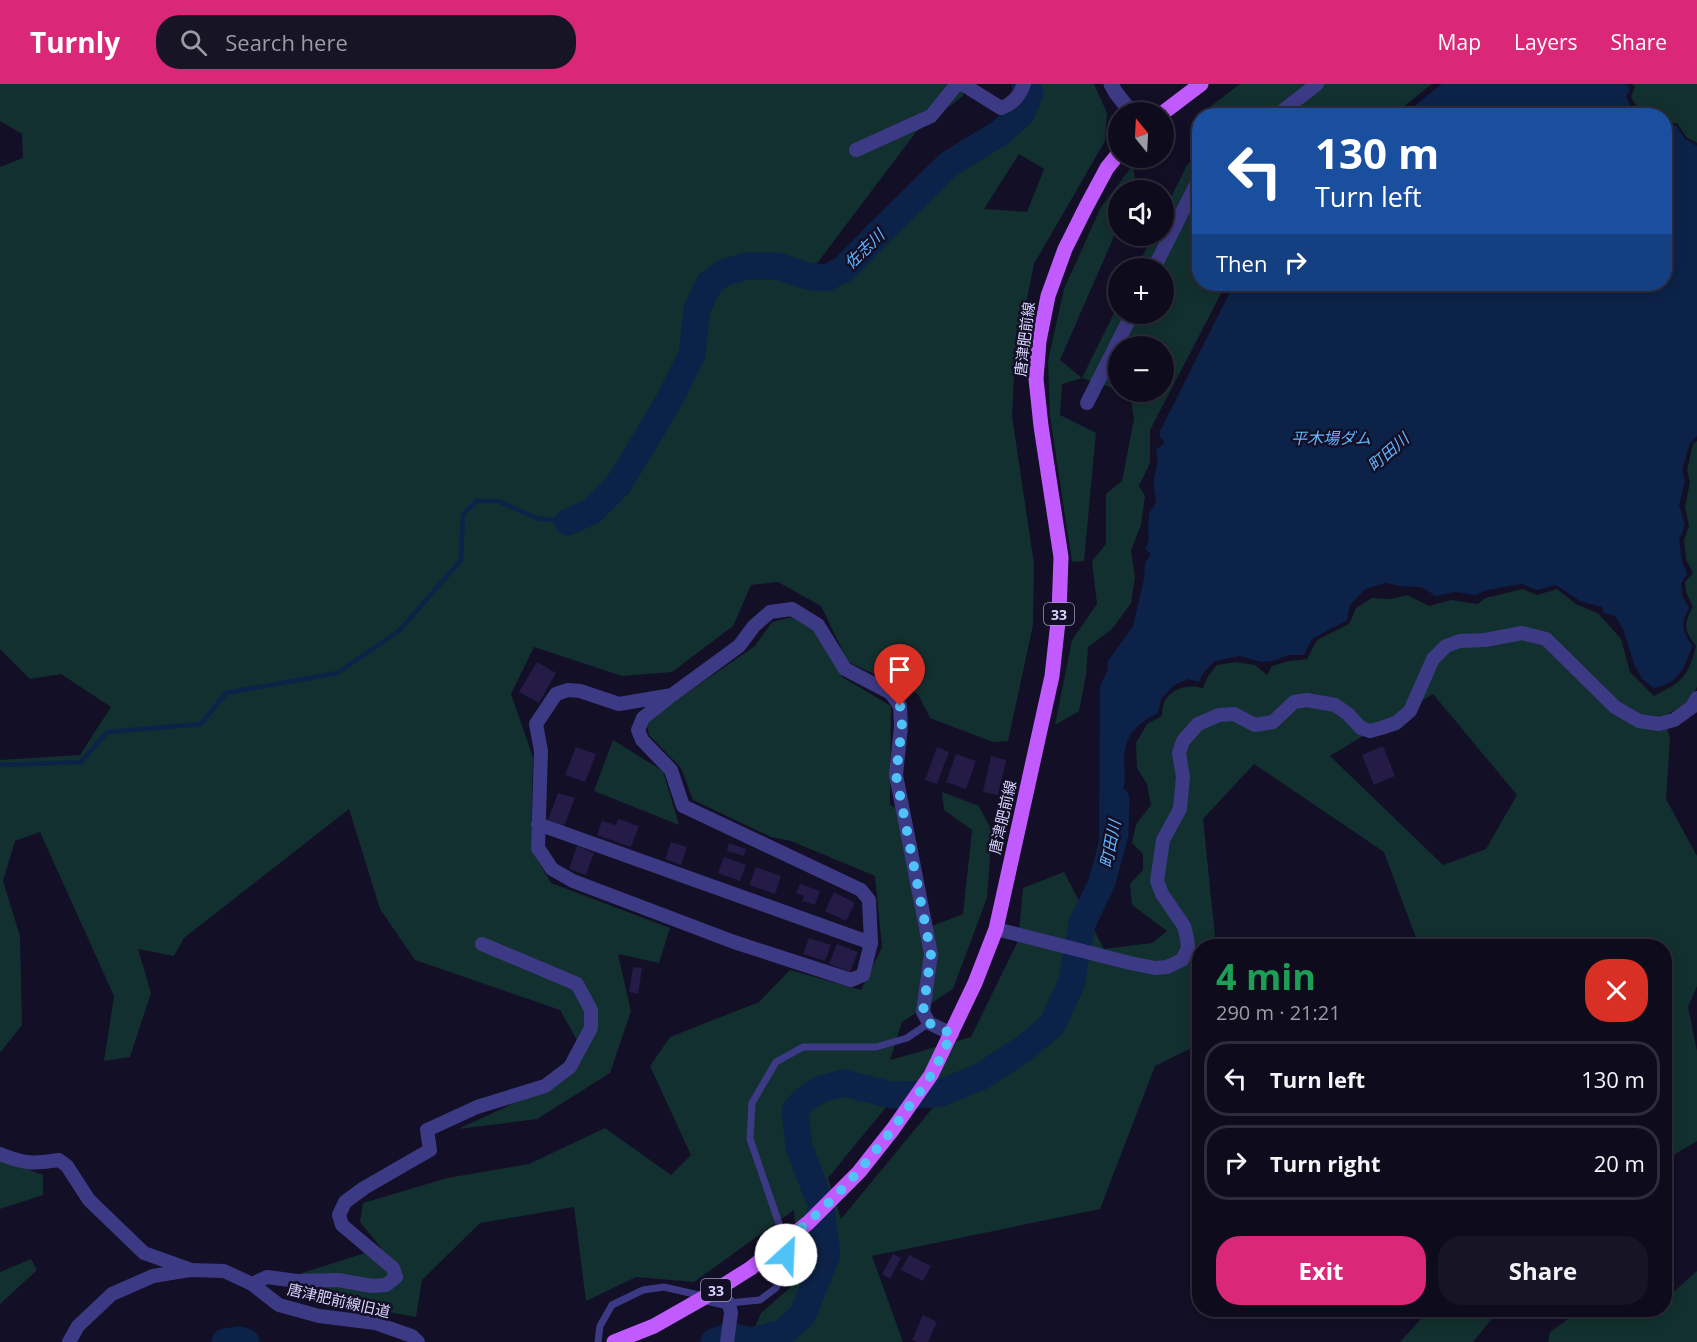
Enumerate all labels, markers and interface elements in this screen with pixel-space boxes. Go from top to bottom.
search box [156,15,576,69]
text: Turnly [30,23,120,61]
icon: search [177,26,210,59]
text: Search here [225,27,348,57]
text: Map [1438,28,1481,56]
text: Layers [1514,28,1578,56]
text: Share [1611,28,1667,56]
north arrow [1108,102,1174,168]
map controls [1108,102,1174,402]
text: 130 m [1315,124,1439,181]
icon: left [1216,132,1294,210]
text: Turn left [1315,178,1422,215]
button: sound [1108,180,1174,246]
water label: 佐志川 [839,223,890,274]
icon: right [1279,246,1312,279]
text: Then [1216,248,1267,278]
button: + [1108,258,1174,324]
street label: 唐津肥前線 [1010,301,1038,377]
button: − [1108,336,1174,402]
water label: 平木場ダム [1291,427,1371,449]
water label: 町田川 [1363,427,1415,476]
road number: 33 [1044,603,1074,625]
pin [874,644,925,706]
icon: arrive [883,653,916,686]
street label: 唐津肥前線 [984,778,1020,856]
water label: 町田川 [1095,816,1126,870]
text: 4 min [1216,952,1316,1001]
button: close [1585,959,1648,1022]
text: 290 m · 21:21 [1216,999,1341,1026]
icon: left [1219,1062,1252,1095]
text: Turn left [1270,1064,1365,1094]
text: 130 m [1581,1064,1645,1094]
icon: right [1219,1146,1252,1179]
text: Turn right [1270,1148,1381,1178]
text: 20 m [1594,1148,1645,1178]
position arrow [754,1223,818,1287]
button: Exit [1216,1236,1426,1305]
button: Share [1438,1236,1648,1305]
street label: 唐津肥前線旧道 [286,1278,392,1322]
road number: 33 [701,1279,731,1301]

